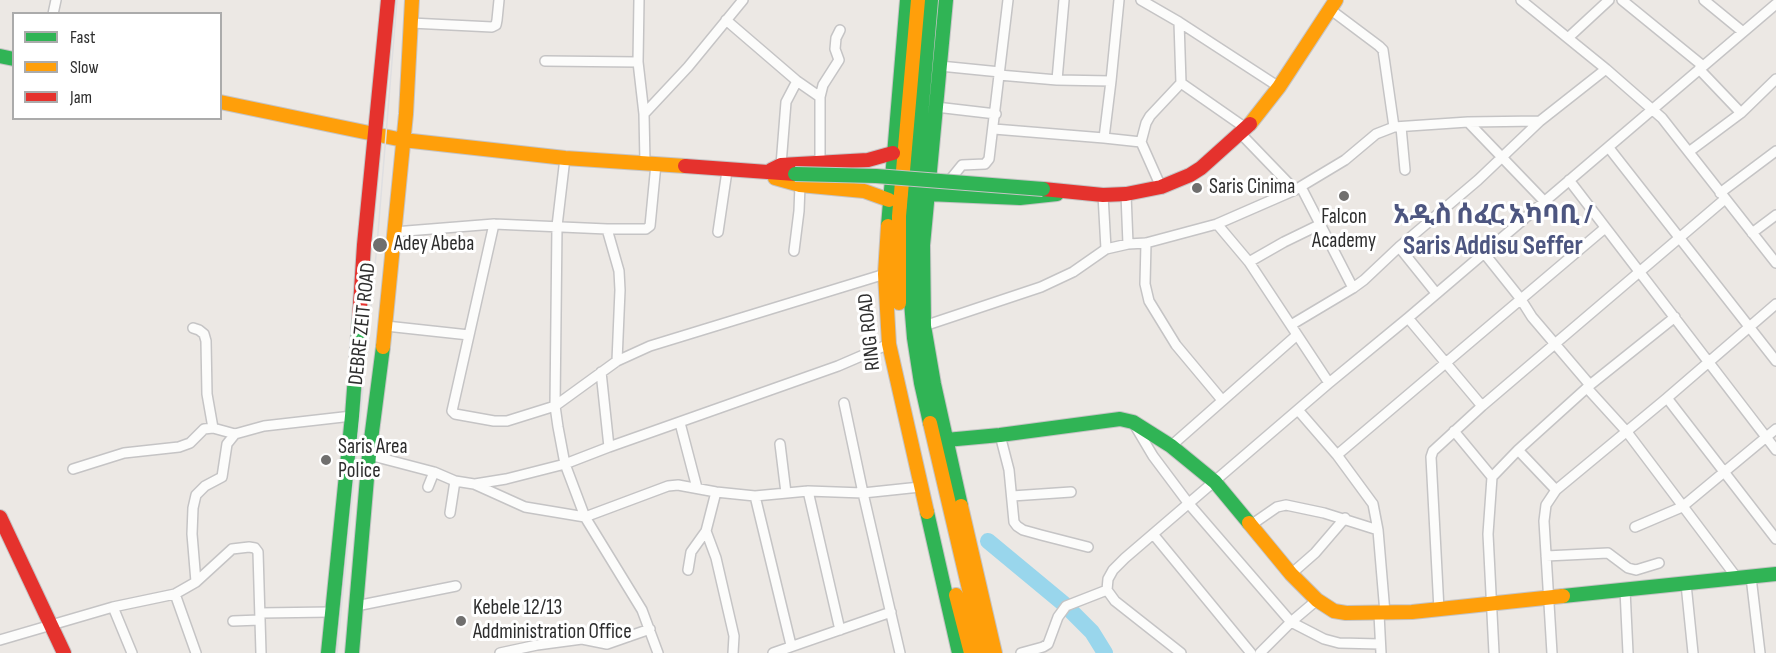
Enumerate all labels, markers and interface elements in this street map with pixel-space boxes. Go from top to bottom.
legend [12,12,222,120]
text: Fast [70,27,95,48]
text: Slow [70,57,99,78]
text: Jam [70,87,92,108]
place label: Saris Cinima [1209,175,1295,201]
marker: Saris Cinima [1190,181,1204,195]
marker: Falcon Academy [1337,189,1351,203]
district label: አዲስ ሰፈር አካባቢ / Saris Addisu Seffer [1393,200,1593,263]
place label: Falcon Academy [1312,205,1376,255]
place label: Adey Abeba [394,232,474,258]
marker: Adey Abeba [371,236,389,254]
street label: DEBRE ZEIT ROAD [344,262,382,386]
street label: RING ROAD [853,292,887,372]
place label: Saris Area Police [338,435,407,485]
marker: Saris Area Police [319,453,333,467]
place label: Kebele 12/13 Addministration Office [473,596,632,646]
marker: Kebele 12/13 Addministration Office [454,614,468,628]

